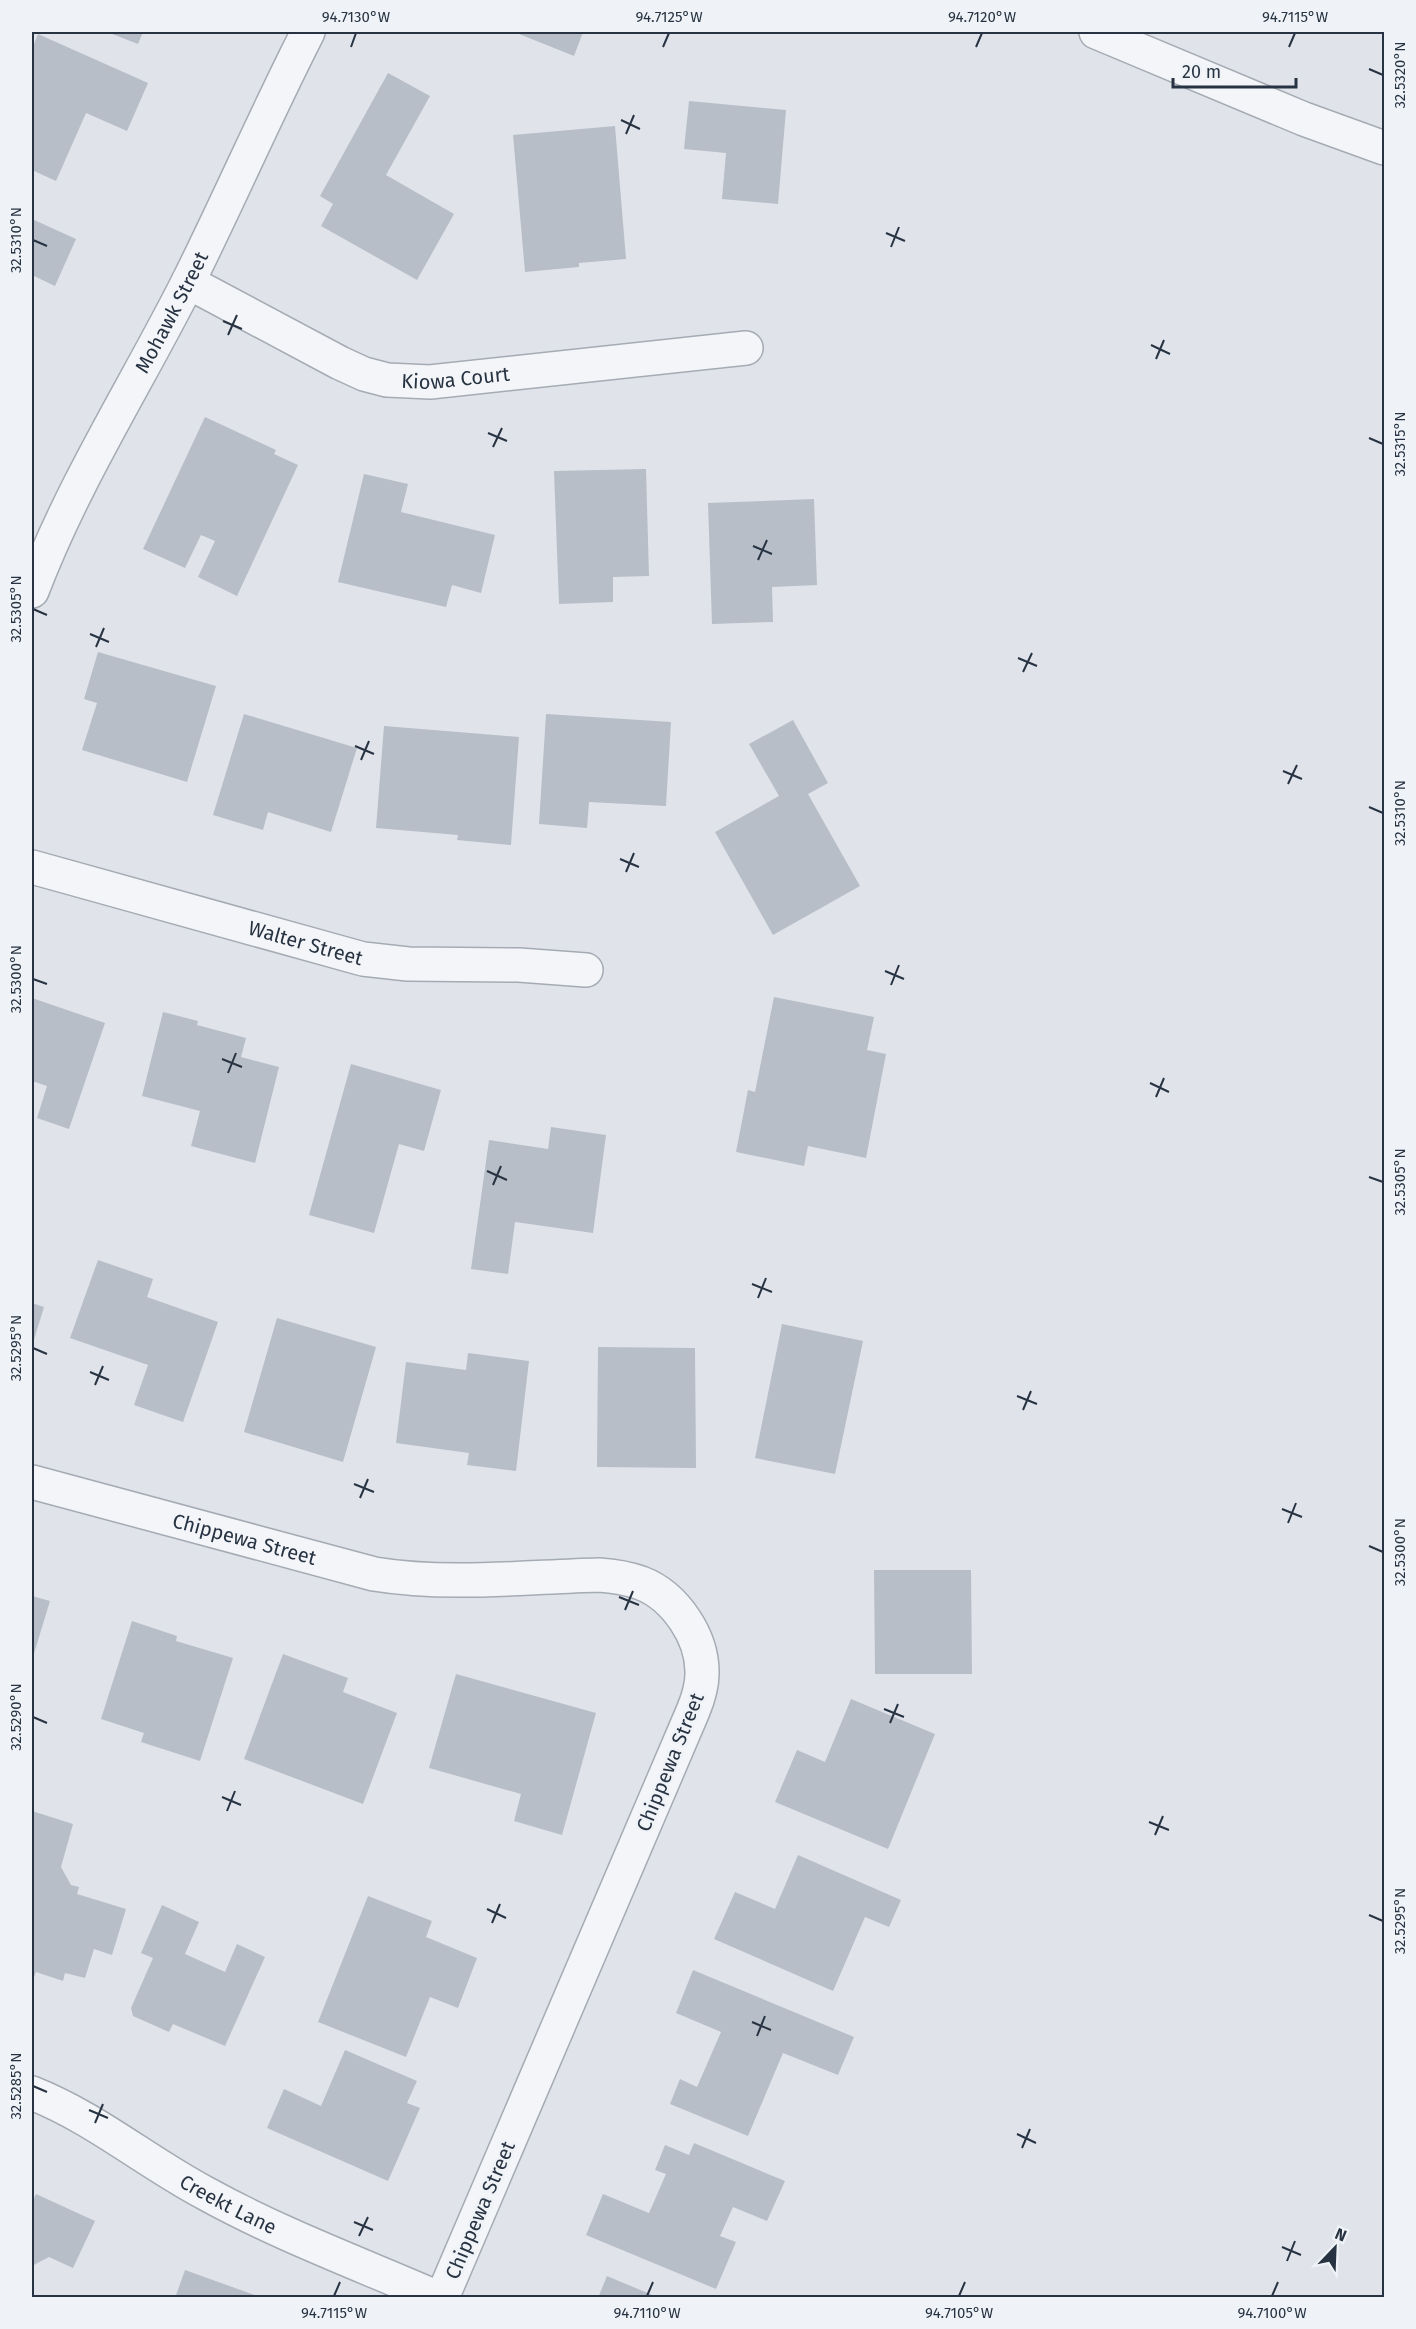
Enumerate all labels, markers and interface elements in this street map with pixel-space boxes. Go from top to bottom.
text: 94.7130°W [322,8,391,26]
text: 94.7125°W [635,8,703,26]
text: 94.7120°W [948,8,1017,26]
text: 94.7115°W [1262,8,1329,26]
text: 32.5320°N [1391,41,1409,109]
scale bar [1173,51,1296,89]
text: 20 m [1182,61,1221,83]
text: 32.5310°N [7,207,25,273]
street label: Mohawk Street [130,247,213,377]
street label: Kiowa Court [401,361,511,394]
text: 32.5315°N [1391,412,1409,476]
text: 32.5305°N [7,575,25,643]
text: 32.5310°N [1391,780,1409,846]
street label: Walter Street [246,916,366,971]
text: 32.5300°N [7,945,25,1013]
text: 32.5305°N [1391,1148,1409,1216]
text: 32.5295°N [7,1315,25,1381]
street label: Chippewa Street [170,1508,320,1570]
text: 32.5300°N [1391,1518,1409,1586]
text: 32.5290°N [7,1683,25,1751]
street label: Chippewa Street [631,1688,709,1835]
text: 32.5295°N [1391,1888,1409,1954]
text: 32.5285°N [7,2053,25,2120]
street label: Chippewa Street [440,2137,520,2283]
street label: Creekt Lane [175,2169,281,2239]
north arrow [1305,2218,1365,2278]
text: N [1332,2224,1349,2245]
text: 94.7115°W [301,2304,368,2322]
text: 94.7110°W [613,2304,681,2322]
text: 94.7105°W [925,2304,994,2322]
text: 94.7100°W [1237,2304,1307,2322]

